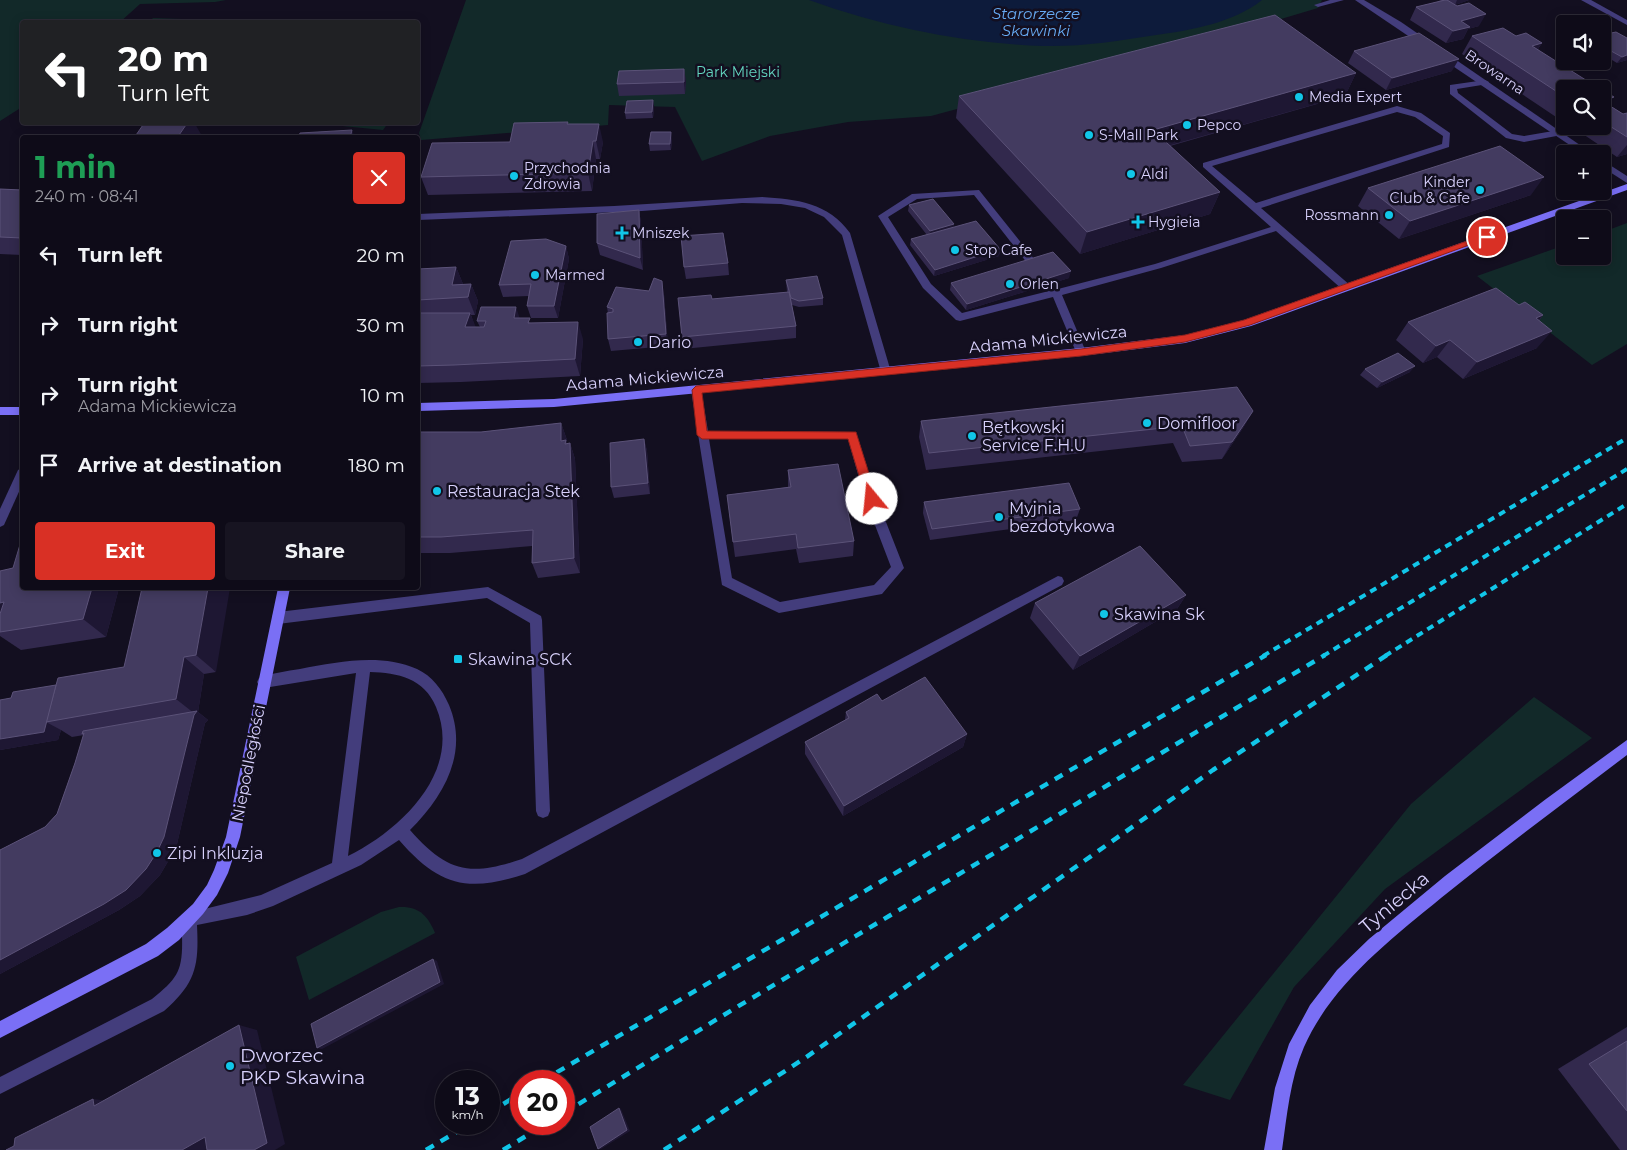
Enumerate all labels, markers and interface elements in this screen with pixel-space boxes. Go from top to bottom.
water label: Starorzecze Skawinki [992,4,1080,40]
map controls [1556,15,1611,265]
button: sound [1556,15,1611,70]
text: 20 m [118,37,209,80]
icon: left [35,40,100,105]
street label: Browarna [1462,45,1528,99]
park label: Park Miejski [696,63,780,81]
text: Turn left [118,80,210,107]
button: search [1556,80,1611,135]
place label: Media Expert [1309,88,1402,106]
marker: Media Expert [1293,91,1305,103]
place label: Pepco [1197,116,1242,134]
marker: Pepco [1181,119,1193,131]
place label: S-Mall Park [1099,126,1179,144]
marker: S-Mall Park [1083,129,1095,141]
button: + [1556,145,1611,200]
text: 1 min [35,149,116,186]
button: close [353,152,405,204]
place label: Przychodnia Zdrowia [524,159,611,193]
place label: Aldi [1141,165,1168,183]
marker: Aldi [1125,168,1137,180]
marker: Przychodnia Zdrowia [508,170,520,182]
place label: Kinder Club & Cafe [1390,173,1470,207]
marker: Kinder Club & Cafe [1474,184,1486,196]
text: 240 m · 08:41 [35,187,139,206]
place label: Rossmann [1304,206,1379,224]
marker: Rossmann [1383,209,1395,221]
button: − [1556,210,1611,265]
place label: Hygieia [1148,213,1201,231]
marker: Hygieia [1132,216,1144,228]
pin [1466,216,1508,258]
icon: arrive [1473,223,1501,251]
place label: Mniszek [632,224,690,242]
marker: Mniszek [616,227,628,239]
icon: left [35,241,63,269]
place label: Stop Cafe [965,241,1032,259]
text: Turn left [78,244,163,267]
text: 20 m [357,244,405,267]
marker: Stop Cafe [949,244,961,256]
place label: Marmed [545,266,605,284]
marker: Marmed [529,269,541,281]
place label: Orlen [1020,275,1059,293]
marker: Orlen [1004,278,1016,290]
icon: right [35,311,63,339]
text: Turn right [78,314,178,337]
text: 30 m [357,314,405,337]
street label: Adama Mickiewicza [968,322,1128,357]
place label: Dario [648,333,691,352]
marker: Dario [632,336,644,348]
street label: Adama Mickiewicza [565,362,725,395]
text: Turn right [78,374,178,397]
icon: right [35,381,63,409]
text: 10 m [360,384,405,407]
text: Adama Mickiewicza [78,397,237,416]
place label: Domifloor [1157,414,1238,433]
marker: Domifloor [1141,417,1153,429]
place label: Bętkowski Service F.H.U [982,418,1086,455]
marker: Bętkowski Service F.H.U [966,430,978,442]
icon: arrive [35,451,63,479]
text: Arrive at destination [78,454,282,477]
text: 180 m [348,454,405,477]
position arrow [845,472,897,524]
place label: Restauracja Stek [447,482,580,501]
marker: Restauracja Stek [431,485,443,497]
place label: Myjnia bezdotykowa [1009,499,1115,536]
marker: Myjnia bezdotykowa [993,511,1005,523]
button: Exit [35,522,215,580]
button: Share [225,522,405,580]
place label: Skawina Sk [1114,605,1205,624]
marker: Skawina Sk [1098,608,1110,620]
place label: Skawina SCK [468,650,573,669]
marker: Skawina SCK [452,653,464,665]
street label: Niepodległości [228,703,269,823]
place label: Zipi Inkluzja [167,844,263,863]
marker: Zipi Inkluzja [151,847,163,859]
street label: Tyniecka [1355,867,1434,938]
place label: Dworzec PKP Skawina [240,1044,365,1089]
marker: Dworzec PKP Skawina [224,1060,236,1072]
speed limit sign: 20 [510,1070,575,1135]
text: 13 [455,1081,480,1111]
text: km/h [451,1107,484,1122]

